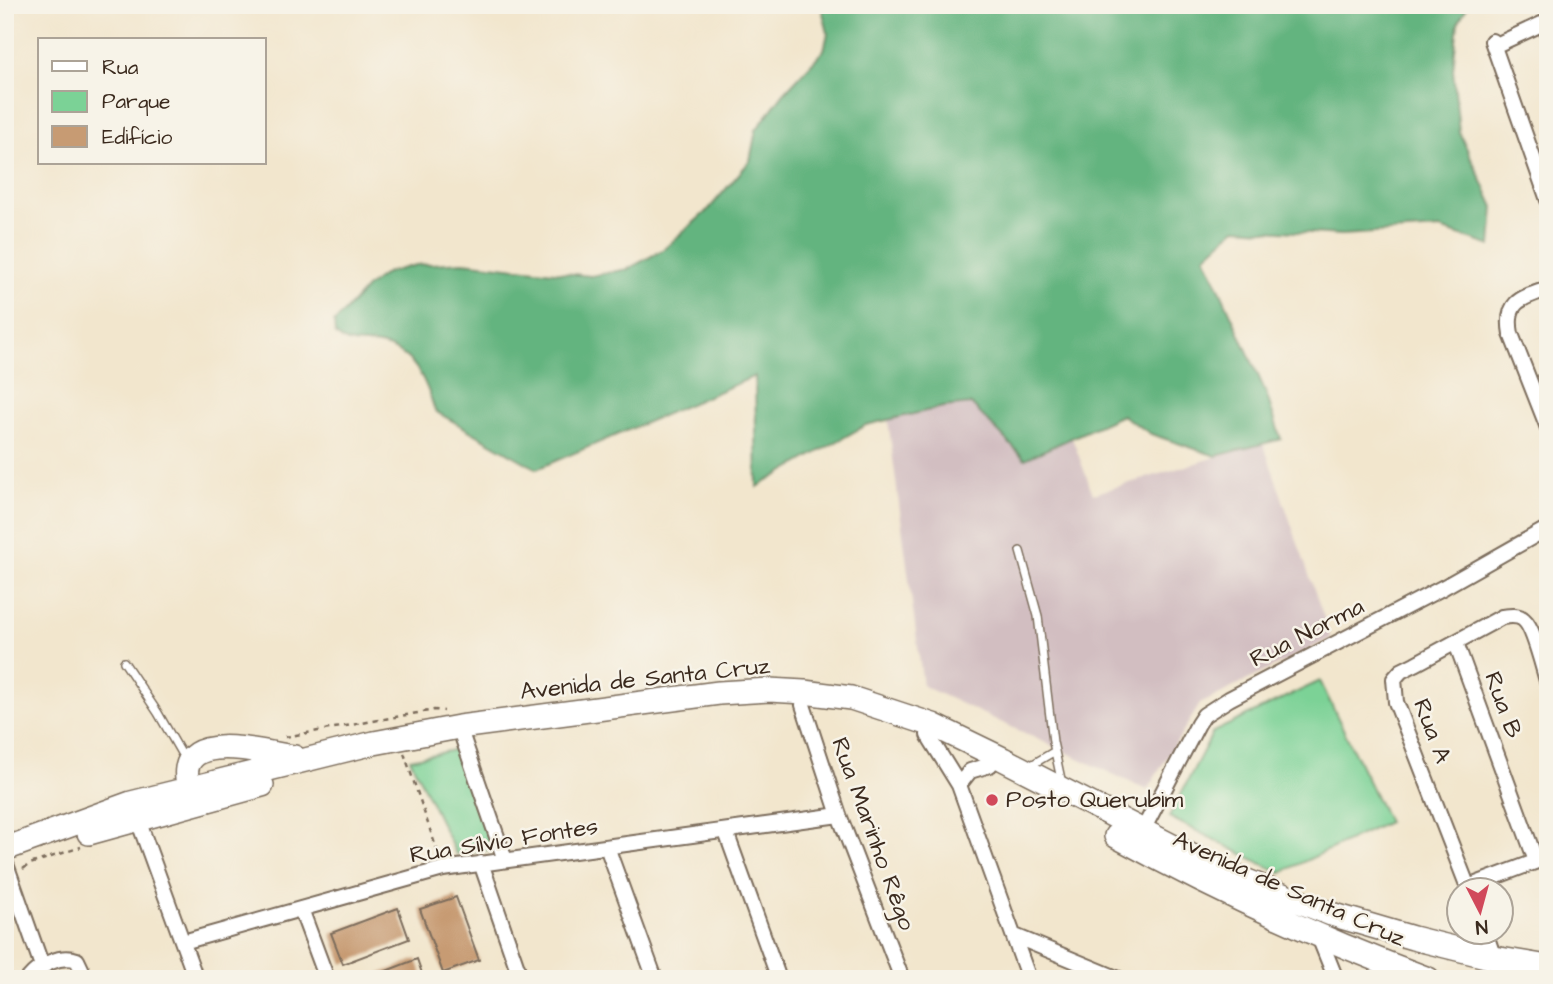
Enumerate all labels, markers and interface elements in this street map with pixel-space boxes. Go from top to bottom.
legend [38,38,266,164]
text: Rua [102,53,139,82]
text: Parque [102,87,170,116]
text: Edifício [102,123,172,152]
street label: Rua Norma [1244,590,1370,676]
street label: Avenida de Santa Cruz [518,649,772,709]
street label: Rua B [1475,667,1531,743]
street label: Rua A [1404,694,1460,768]
street label: Rua Marinho Rêgo [821,733,924,936]
place label: Posto Querubim [1006,783,1183,817]
marker: Posto Querubim [984,792,1000,808]
street label: Rua Sílvio Fontes [408,809,600,873]
street label: Avenida de Santa Cruz [1167,822,1411,956]
north arrow [1444,876,1514,946]
text: N [1474,912,1489,940]

